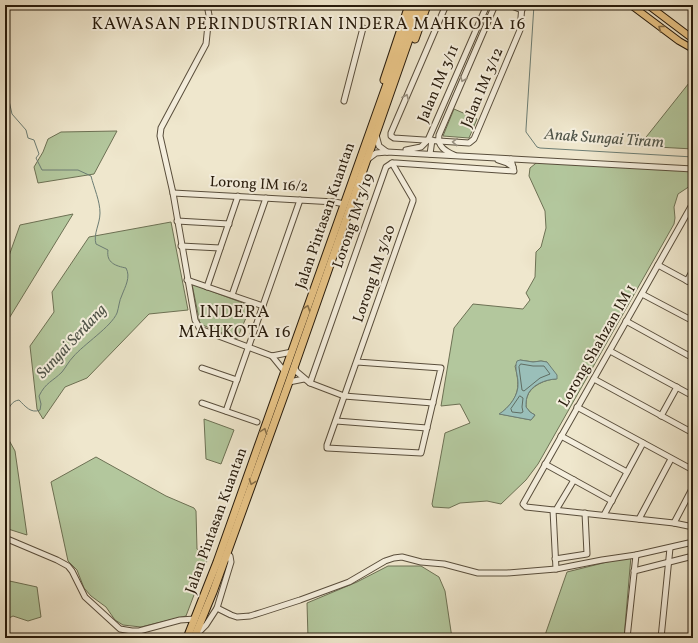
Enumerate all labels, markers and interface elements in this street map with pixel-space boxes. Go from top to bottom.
district label: KAWASAN PERINDUSTRIAN INDERA MAHKOTA 16 [92,13,526,36]
one-way arrow [659,25,666,32]
street label: Jalan IM 3/11 [413,42,465,126]
street label: Jalan IM 3/12 [457,45,509,131]
one-way arrow [460,75,468,83]
one-way arrow [401,94,409,101]
water label: Anak Sungai Tiram [543,124,664,154]
one-way arrow [452,137,458,146]
street label: Jalan Pintasan Kuantan [291,140,361,292]
street label: Lorong IM 3/19 [328,171,380,271]
street label: Lorong IM 16/2 [209,172,309,198]
street label: Lorong IM 3/20 [348,222,402,326]
street label: Lorong Shahzan IM 1 [554,281,642,411]
water label: Sungai Serdang [32,300,112,384]
district label: INDERA MAHKOTA 16 [178,301,292,344]
one-way arrow [303,305,311,312]
one-way arrow [259,427,267,434]
street label: Jalan Pintasan Kuantan [181,445,253,597]
one-way arrow [249,478,257,485]

